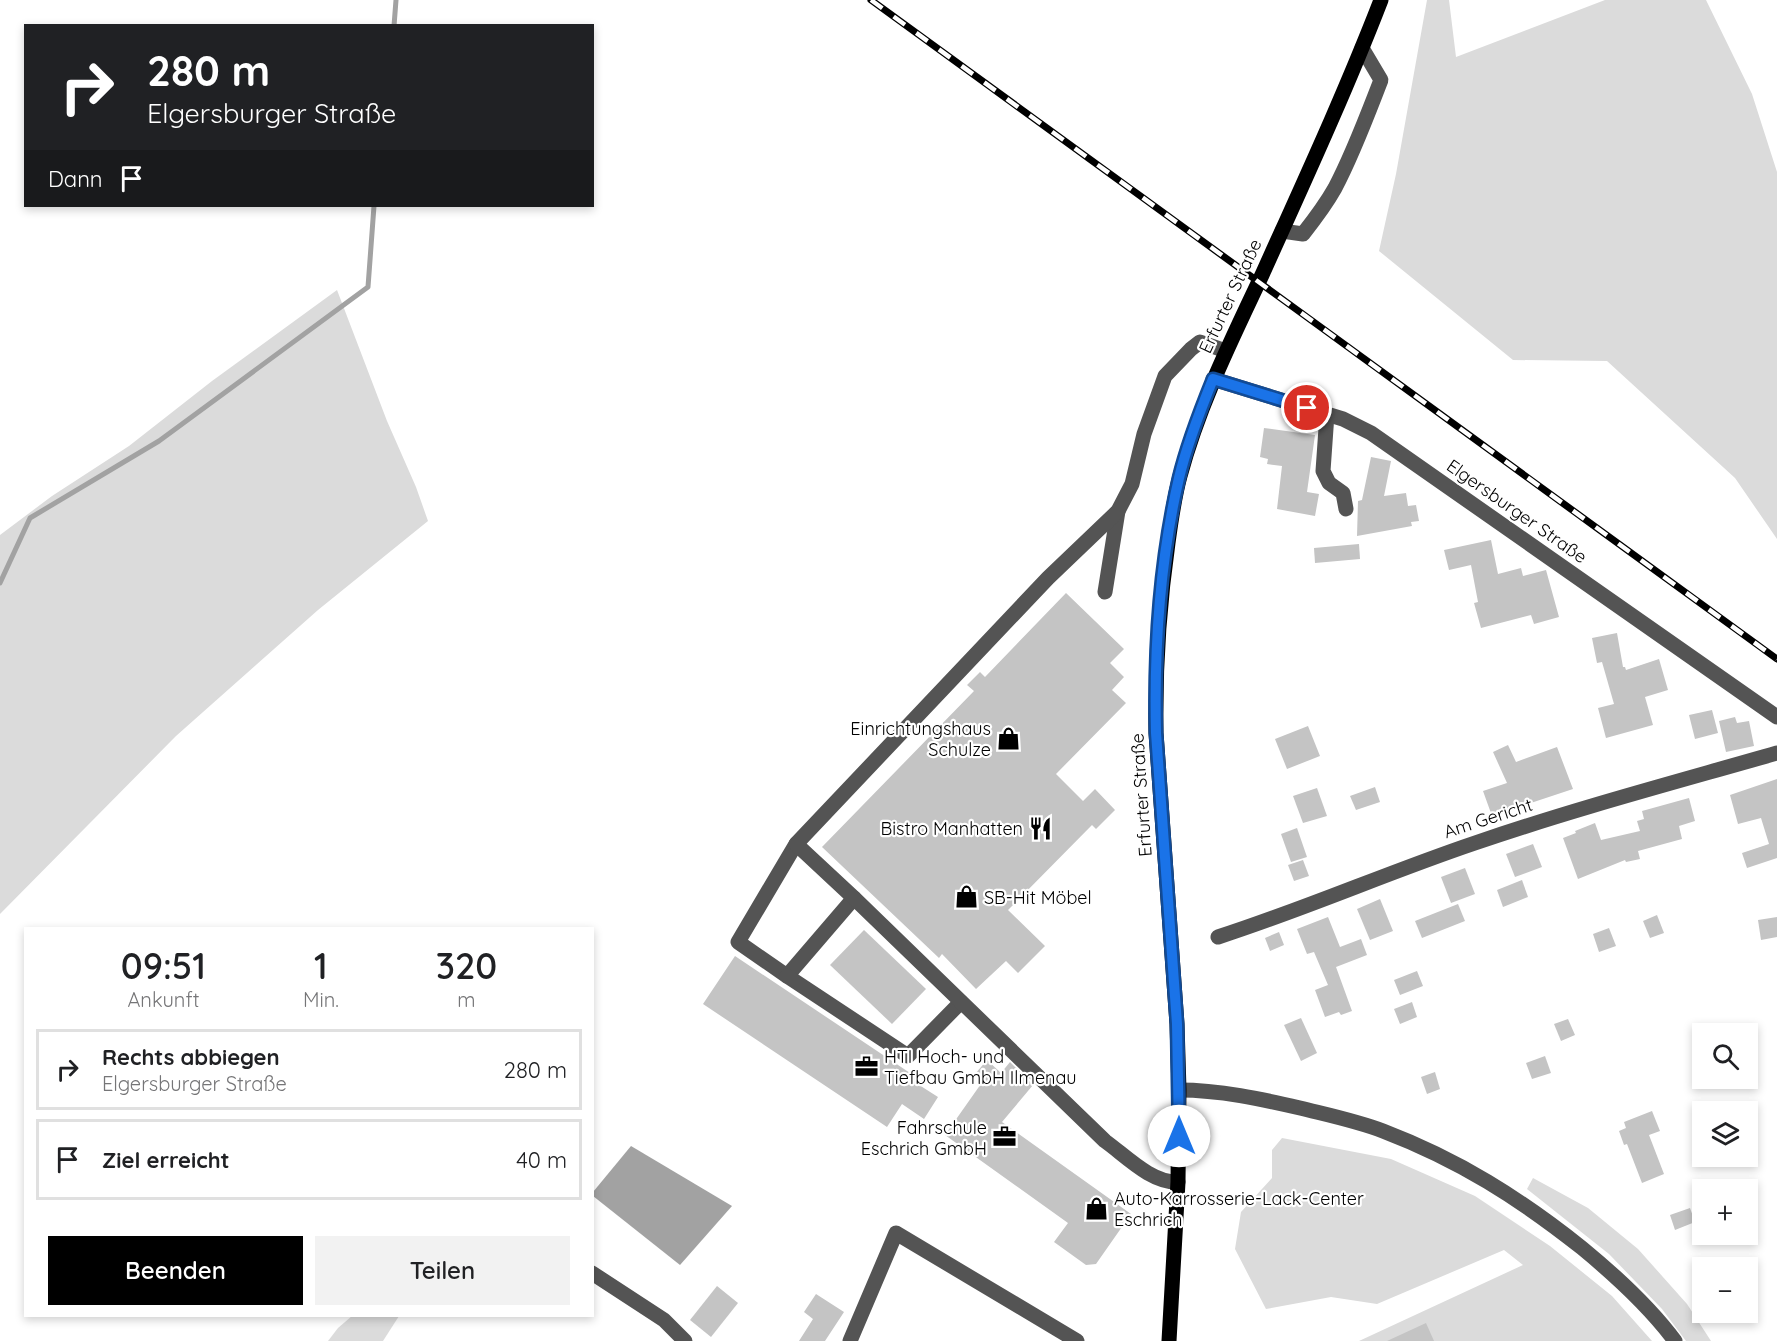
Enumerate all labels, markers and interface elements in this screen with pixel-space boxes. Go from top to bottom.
text: 280 m [147,44,270,97]
icon: right [48,48,126,126]
text: Elgersburger Straße [147,96,396,130]
icon: arrive [115,162,148,195]
text: Dann [48,165,103,193]
street label: Erfurter Straße [1193,235,1267,357]
pin [1281,382,1332,433]
icon: arrive [1290,391,1323,424]
street label: Elgersburger Straße [1442,454,1592,568]
place label: Einrichtungshaus Schulze [850,717,991,761]
shop icon: Einrichtungshaus Schulze [996,725,1022,751]
street label: Erfurter Straße [1125,732,1157,858]
street label: Am Gericht [1441,793,1535,843]
restaurant icon: Bistro Manhatten [1028,815,1054,841]
place label: Bistro Manhatten [881,817,1023,840]
shop icon: SB-Hit Möbel [953,884,979,910]
place label: SB-Hit Möbel [984,886,1092,909]
text: 09:51 [121,943,206,988]
text: 1 [314,943,328,988]
text: 320 [436,943,497,988]
text: Ankunft [127,987,199,1012]
text: Min. [303,987,339,1012]
text: m [457,987,476,1012]
map controls [1692,1023,1758,1323]
button: search [1692,1023,1758,1089]
text: Rechts abbiegen [102,1043,280,1071]
place label: HTI Hoch- und Tiefbau GmbH Ilmenau [884,1045,1076,1089]
icon: right [51,1053,84,1086]
office icon: HTI Hoch- und Tiefbau GmbH Ilmenau [853,1053,879,1079]
text: 280 m [504,1056,567,1084]
text: Elgersburger Straße [102,1071,287,1096]
button: layers [1692,1101,1758,1167]
position arrow [1147,1104,1211,1168]
place label: Fahrschule Eschrich GmbH [861,1116,987,1160]
office icon: Fahrschule Eschrich GmbH [992,1124,1018,1150]
icon: arrive [51,1143,84,1176]
text: Ziel erreicht [102,1146,230,1174]
text: 40 m [516,1146,567,1174]
button: + [1692,1179,1758,1245]
place label: Auto-Karrosserie-Lack-Center Eschrich [1114,1187,1364,1231]
shop icon: Auto-Karrosserie-Lack-Center Eschrich [1083,1195,1109,1221]
button: Beenden [48,1236,303,1305]
button: Teilen [315,1236,570,1305]
button: − [1692,1257,1758,1323]

